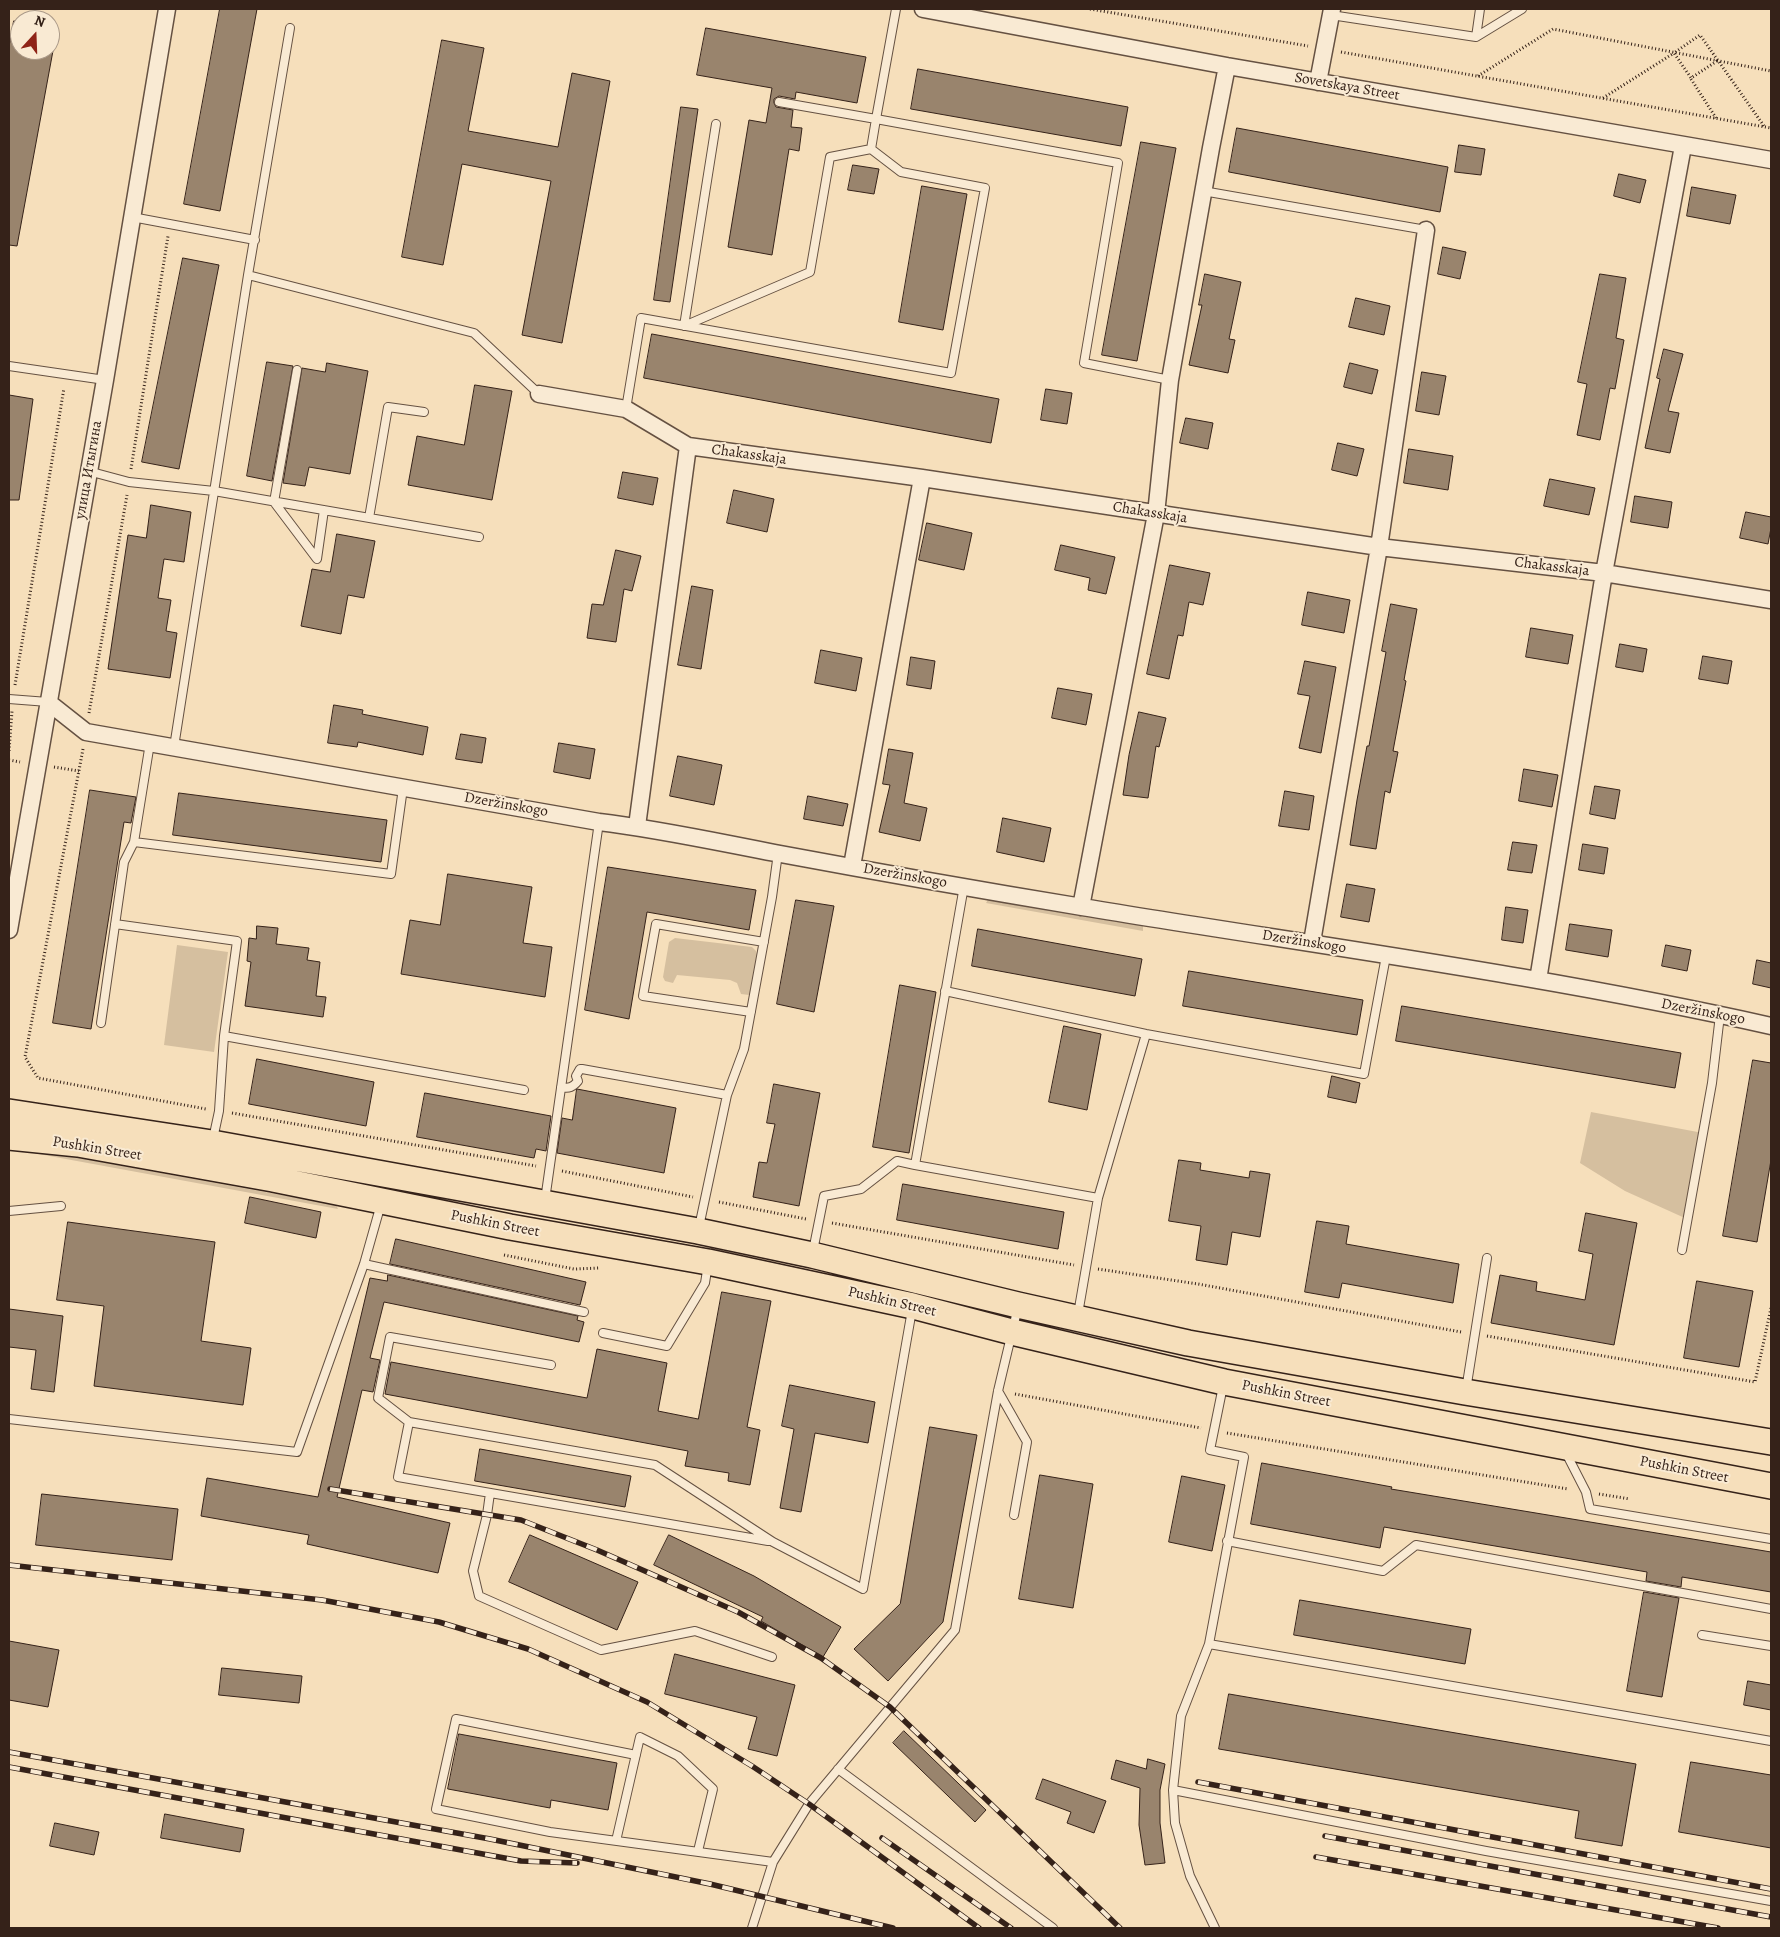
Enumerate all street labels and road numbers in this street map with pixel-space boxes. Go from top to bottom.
street label: Sovetskaya Street [1293,69,1401,105]
street label: улица Итыгина [71,419,107,521]
street label: Chakasskaja [710,441,788,469]
street label: Chakasskaja [1111,498,1189,528]
street label: Chakasskaja [1513,553,1591,581]
street label: Dzeržinskogo [463,789,549,821]
street label: Dzeržinskogo [862,860,948,892]
street label: Dzeržinskogo [1261,926,1347,958]
street label: Dzeržinskogo [1660,995,1746,1029]
street label: Pushkin Street [51,1133,143,1165]
street label: Pushkin Street [449,1207,541,1241]
street label: Pushkin Street [846,1283,938,1321]
street label: Pushkin Street [1240,1377,1332,1411]
street label: Pushkin Street [1638,1453,1730,1487]

